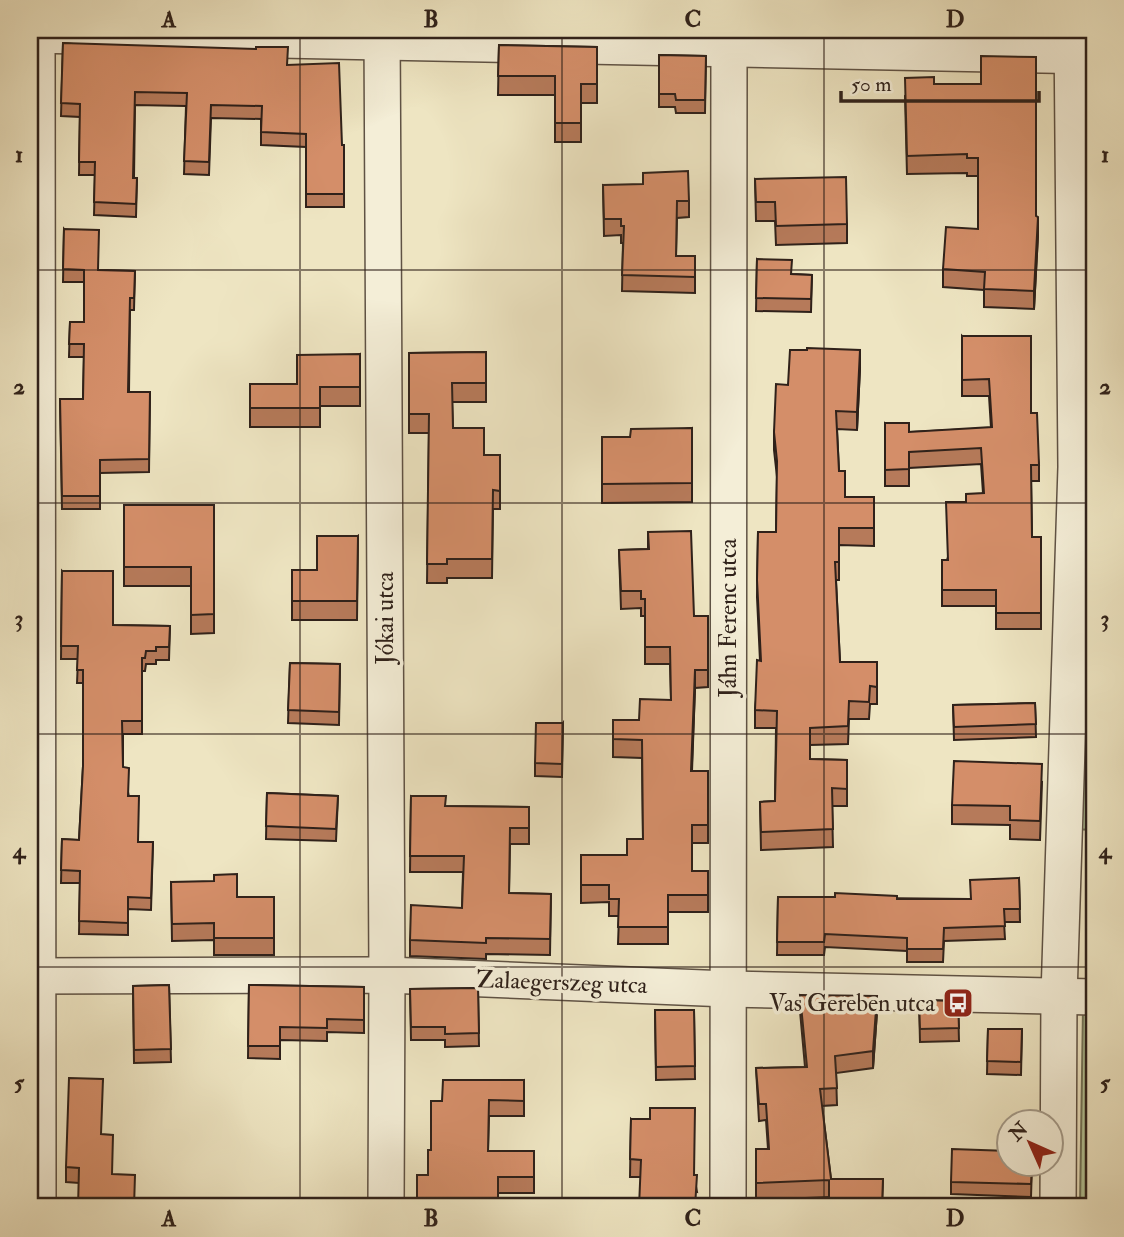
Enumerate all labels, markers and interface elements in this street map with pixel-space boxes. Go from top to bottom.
text: A [161,5,177,34]
text: B [423,5,439,34]
text: C [685,5,701,34]
text: D [946,5,964,34]
scale bar [841,60,1038,104]
text: 50 m [851,71,892,98]
text: 1 [15,140,23,169]
text: 1 [1101,140,1109,169]
text: 2 [13,372,25,401]
text: 2 [1099,372,1111,401]
street label: Jáhn Ferenc utca [713,537,744,699]
street label: Jókai utca [370,570,401,665]
text: 3 [15,604,23,633]
text: 3 [1101,604,1109,633]
text: 4 [12,836,27,865]
text: 4 [1098,836,1113,865]
street label: Zalaegerszeg utca [476,964,649,1001]
bus stop icon: Vas Gereben utca [941,986,975,1020]
place label: Vas Gereben utca [769,988,936,1019]
text: 5 [14,1068,25,1097]
text: 5 [1100,1068,1111,1097]
north arrow [995,1108,1064,1178]
text: N [1003,1116,1034,1147]
text: A [161,1204,177,1233]
text: B [423,1204,439,1233]
text: C [685,1204,701,1233]
text: D [946,1204,964,1233]

